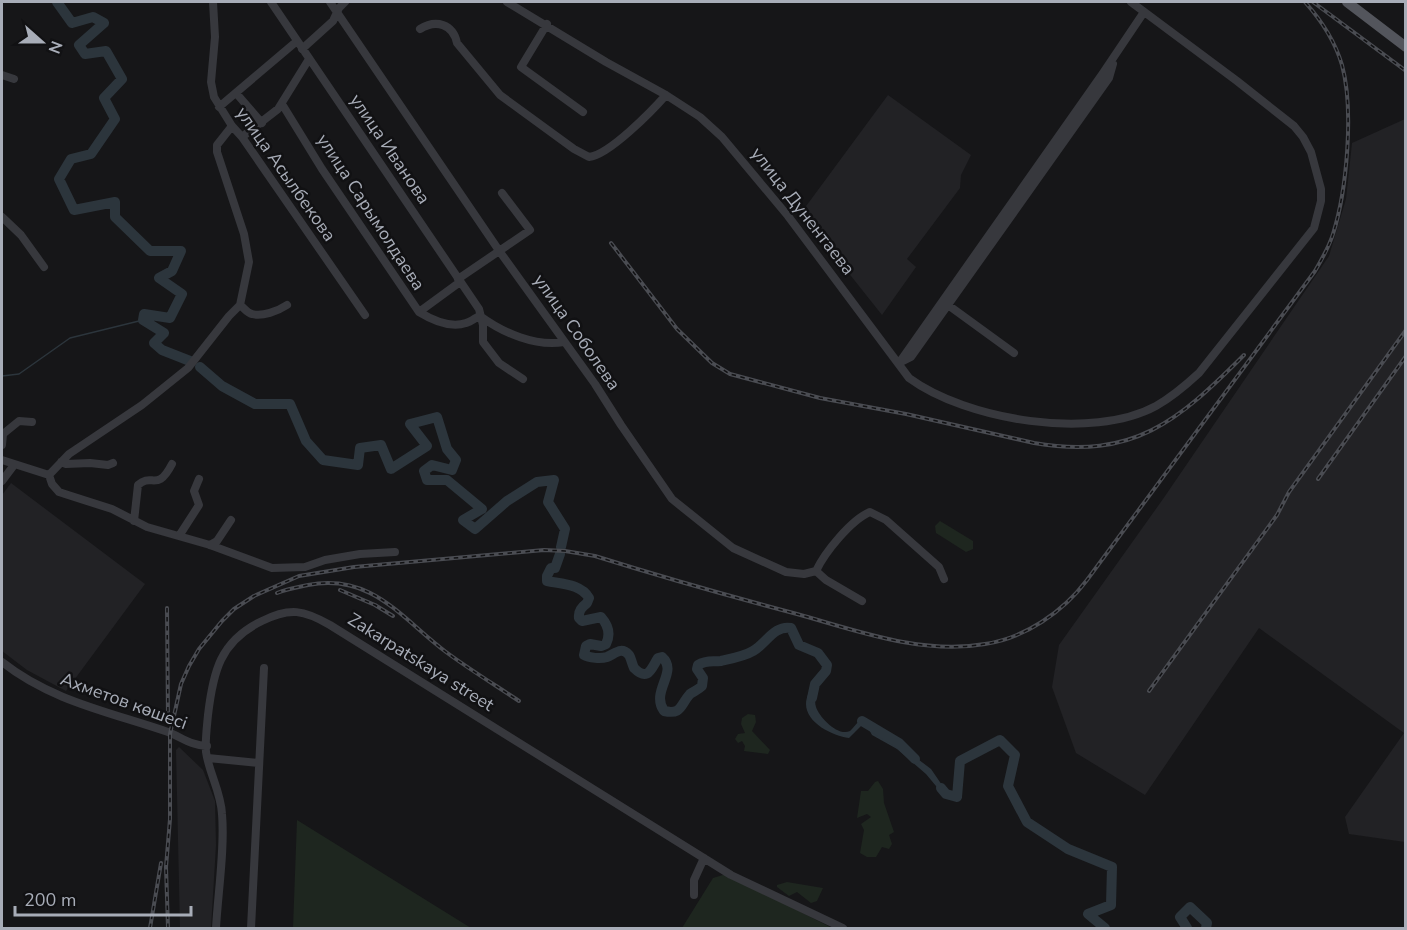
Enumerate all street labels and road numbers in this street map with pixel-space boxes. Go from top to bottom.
street label: улица Иванова [344,89,436,209]
street label: улица Асылбекова [231,102,341,246]
street label: улица Сарымолдаева [311,129,431,295]
street label: улица Дунентаева [746,142,860,280]
street label: улица Соболева [528,269,626,395]
street label: Zakarpatskaya street [343,607,499,717]
street label: Ахметов көшесі [57,667,191,735]

